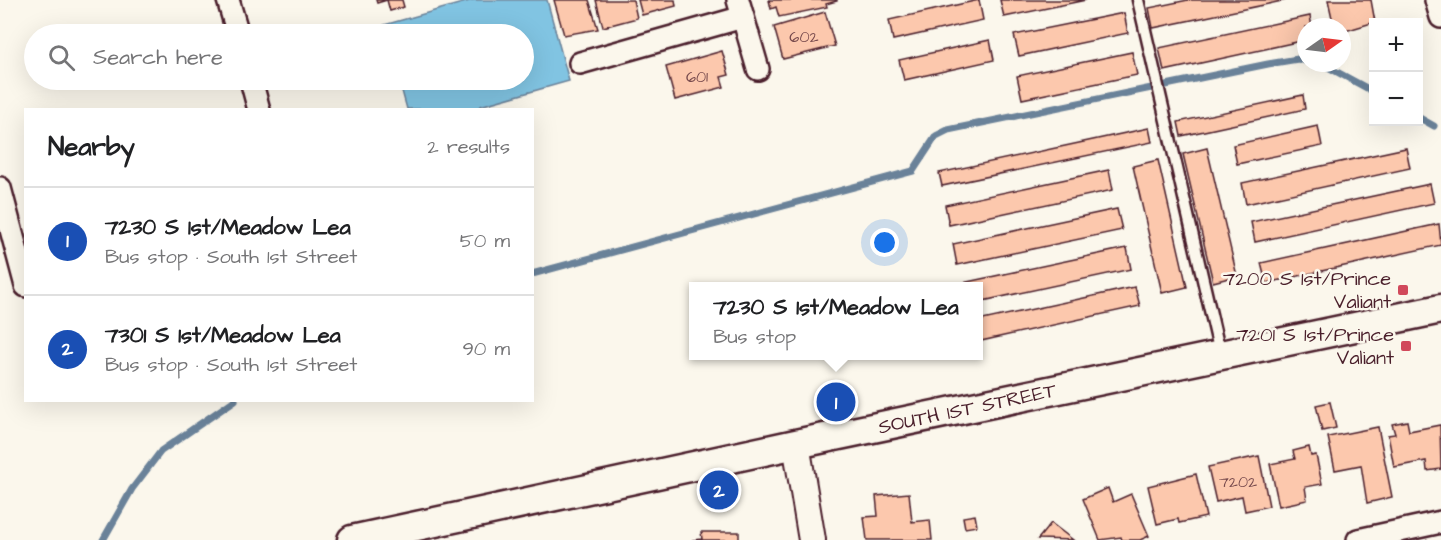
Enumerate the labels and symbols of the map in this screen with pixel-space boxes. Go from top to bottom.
north arrow [1297,18,1351,72]
house number: 602 [789,26,819,48]
house number: 601 [686,66,708,88]
your location [870,228,899,257]
place label: 7200 S 1st/Prince Valiant [1223,265,1391,316]
marker: 7200 S 1st/Prince Valiant [1396,283,1410,297]
place label: 7201 S 1st/Prince Valiant [1236,321,1394,372]
marker: 7201 S 1st/Prince Valiant [1399,339,1413,353]
street label: SOUTH 1ST STREET [875,376,1059,442]
pin: 1 [816,380,856,424]
pin: 2 [700,468,738,512]
house number: 7202 [1219,471,1257,493]

